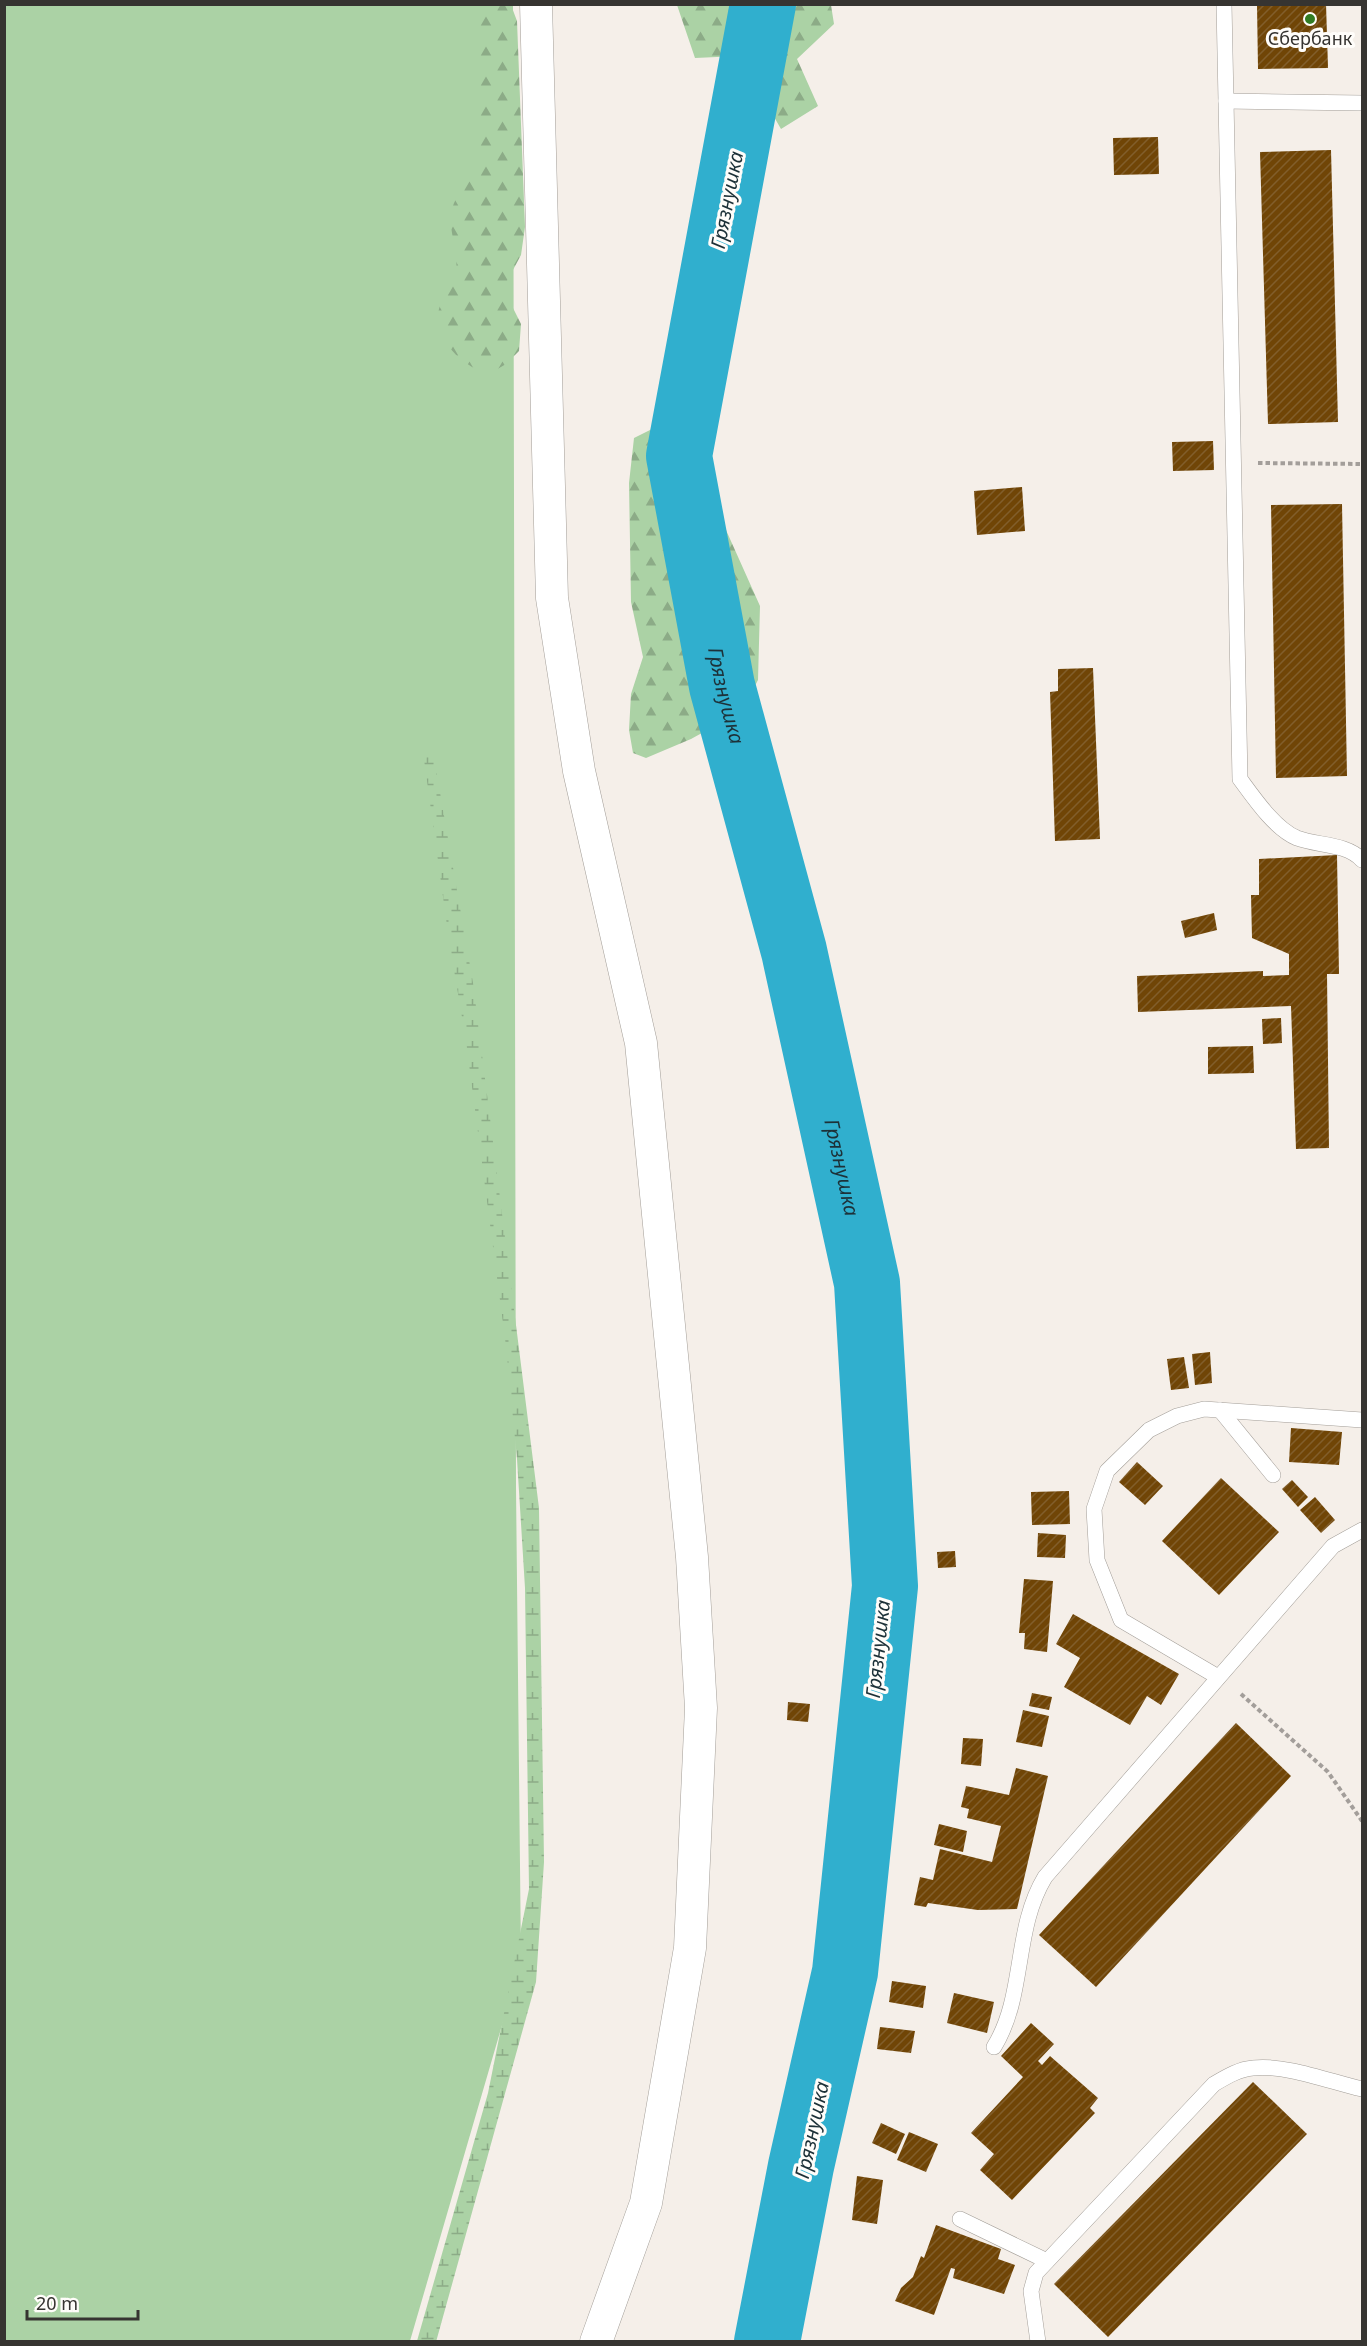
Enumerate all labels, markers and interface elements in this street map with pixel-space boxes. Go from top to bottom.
marker: Сбербанк [1303,12,1317,26]
place label: Сбербанк [1268,26,1353,50]
water label: Грязнушка [704,149,749,251]
water label: Грязнушка [702,645,751,747]
water label: Грязнушка [818,1116,866,1219]
water label: Грязнушка [859,1598,896,1699]
water label: Грязнушка [788,2079,835,2181]
scale bar [27,2283,138,2321]
text: 20 m [36,2291,78,2315]

